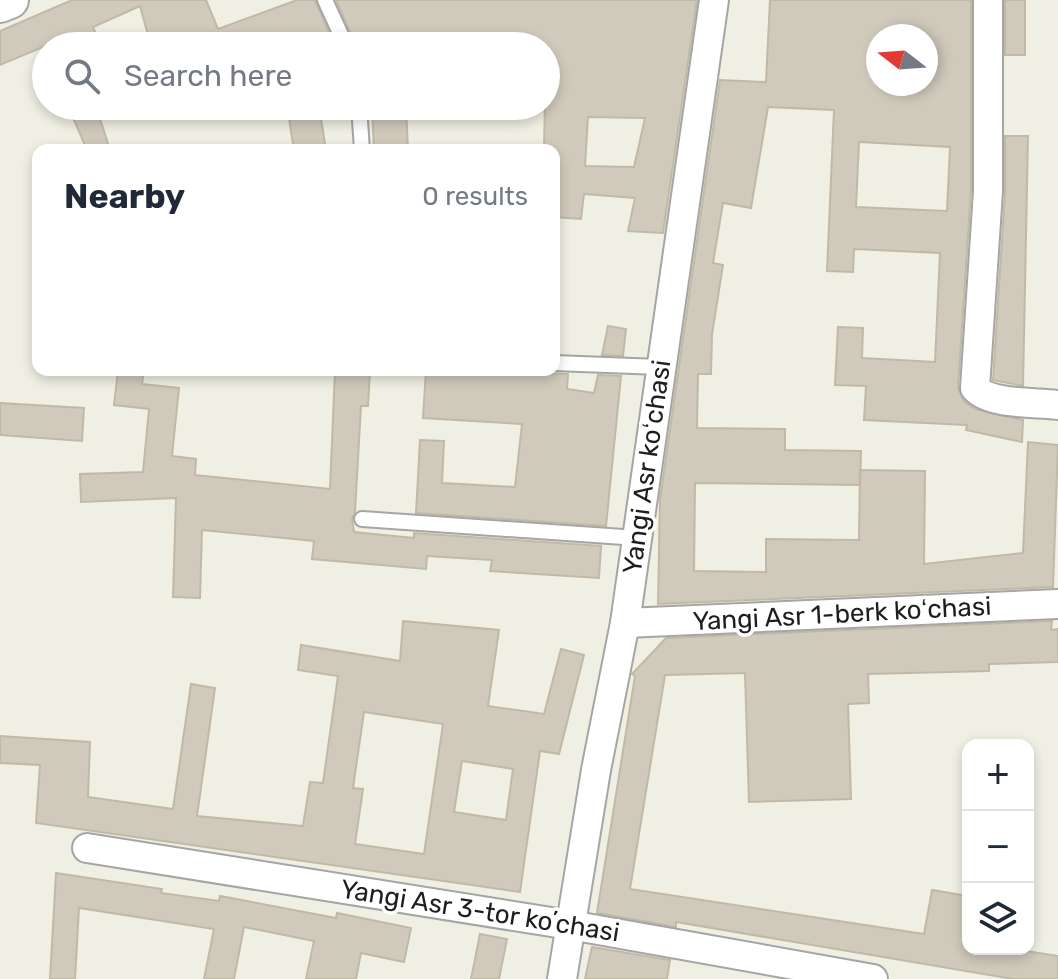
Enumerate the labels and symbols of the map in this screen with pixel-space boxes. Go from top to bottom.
north arrow [866,24,938,96]
street label: Yangi Asr koʻchasi [617,358,677,576]
street label: Yangi Asr 1-berk koʻchasi [692,591,992,637]
street label: Yangi Asr 3-tor koʼchasi [338,874,622,948]

